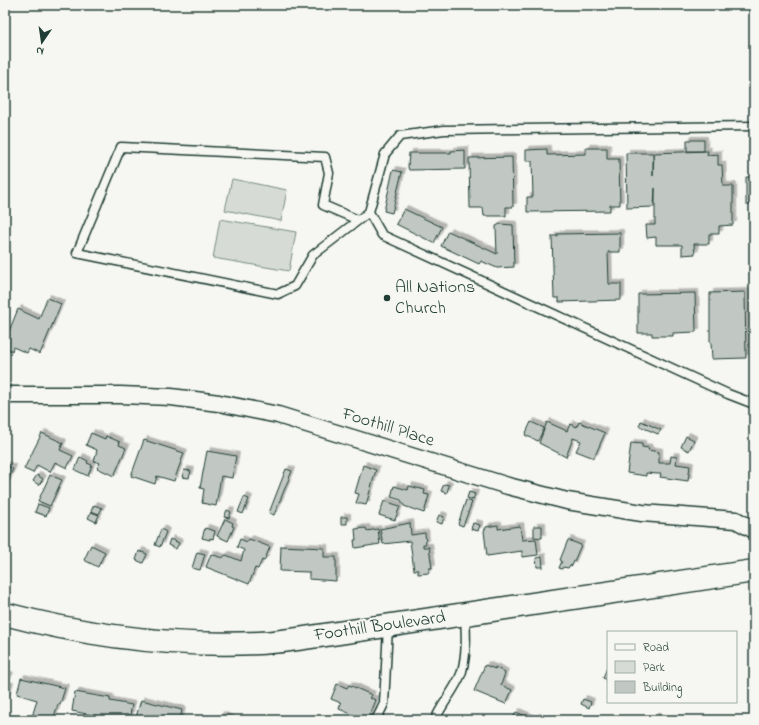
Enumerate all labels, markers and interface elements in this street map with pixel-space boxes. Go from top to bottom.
north arrow [22,22,62,62]
text: N [35,42,45,59]
place label: All Nations Church [395,275,475,322]
marker: All Nations Church [382,293,392,303]
street label: Foothill Place [338,401,438,455]
street label: Foothill Boulevard [312,605,447,649]
legend [607,631,737,703]
text: Road [643,639,669,657]
text: Park [643,659,665,677]
text: Building [642,679,682,698]

